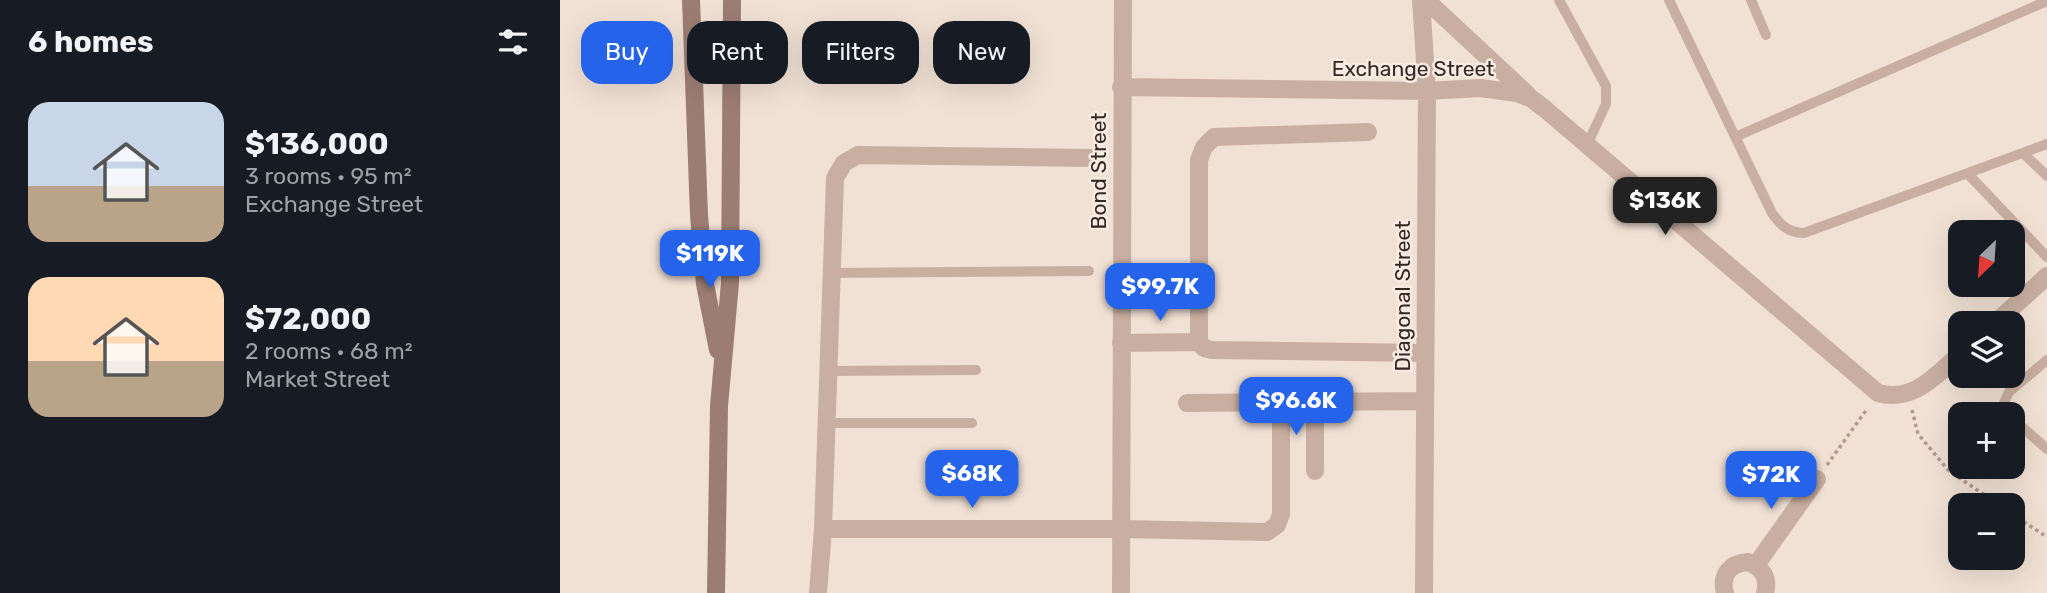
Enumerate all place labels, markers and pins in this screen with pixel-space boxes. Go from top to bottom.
pin: $136K [1616,177,1714,237]
pin: $119K [661,230,759,290]
pin: $99.7K [1103,264,1217,323]
pin: $96.6K [1239,378,1353,437]
pin: $68K [931,450,1013,510]
pin: $72K [1730,452,1812,511]

